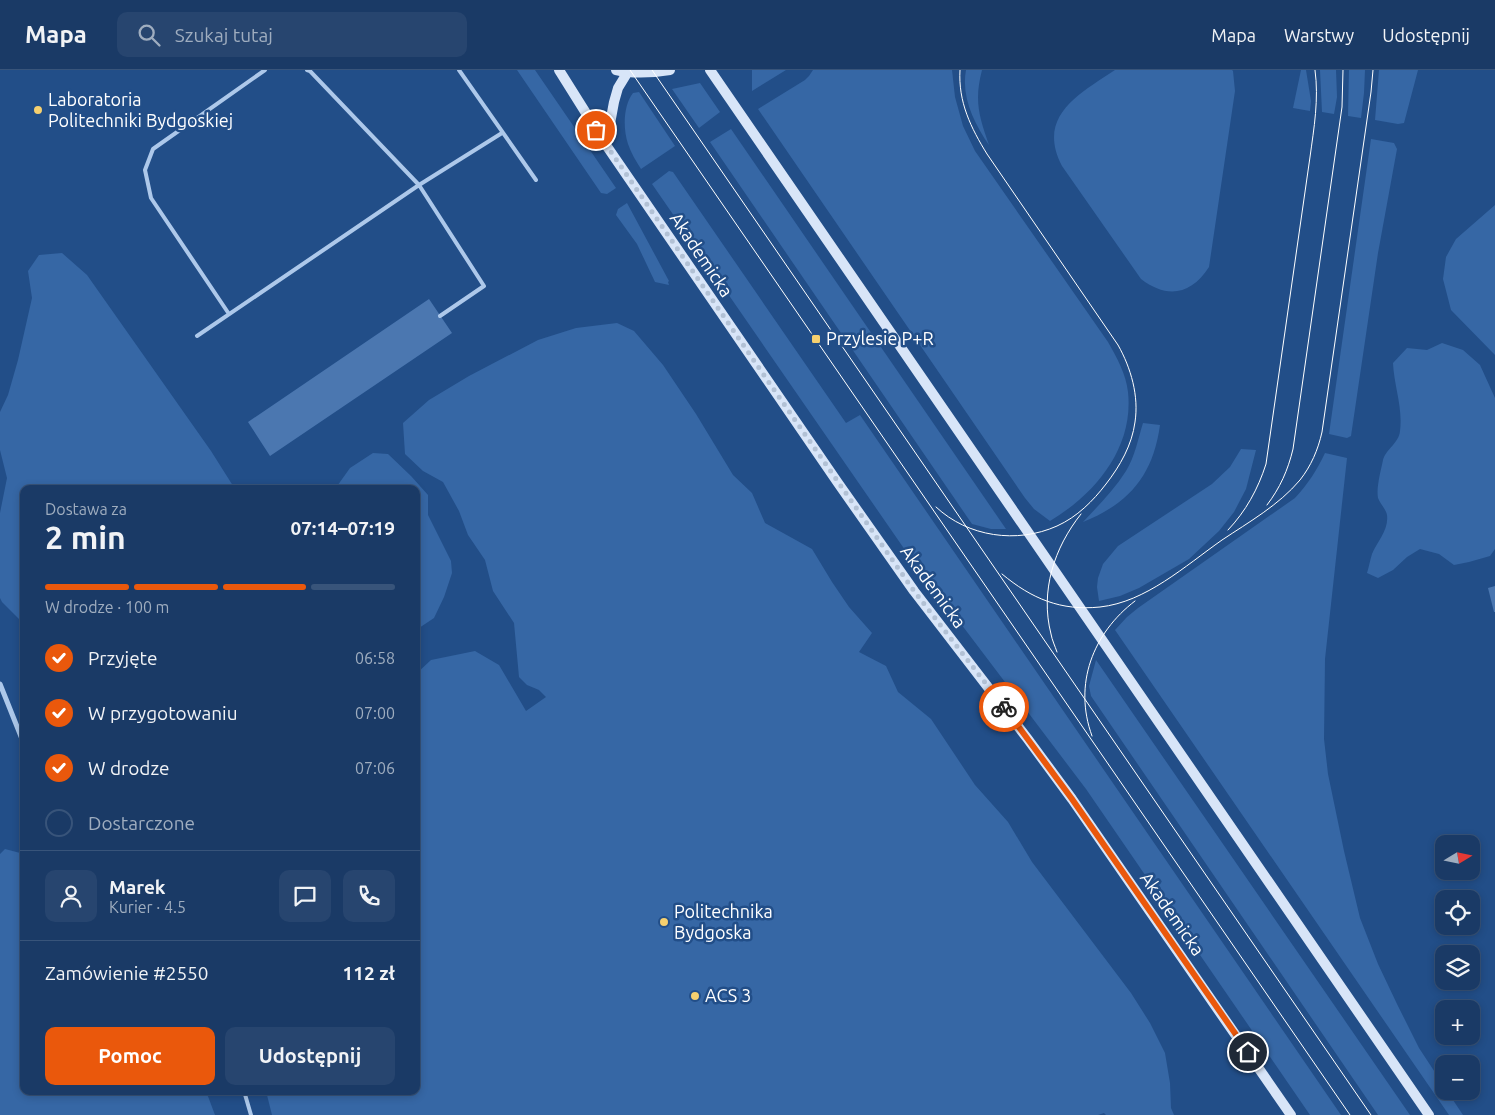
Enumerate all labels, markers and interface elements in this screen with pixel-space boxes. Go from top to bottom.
search box [117,12,467,57]
text: Mapa [25,21,87,48]
icon: search [135,21,163,49]
text: Szukaj tutaj [175,24,273,46]
text: Mapa [1211,25,1256,45]
text: Warstwy [1284,25,1354,45]
text: Udostępnij [1382,25,1470,45]
place label: Laboratoria Politechniki Bydgoskiej [48,89,233,130]
marker: Laboratoria Politechniki Bydgoskiej [32,104,44,116]
pin [575,109,617,151]
icon: bag [582,116,610,144]
street label: Akademicka [666,209,737,300]
place label: Przylesie P+R [826,328,934,348]
marker: Przylesie P+R [810,333,822,345]
text: Dostawa za [45,500,127,518]
text: 07:14–07:19 [290,517,395,539]
text: 2 min [45,519,126,555]
street label: Akademicka [897,541,970,632]
text: W drodze · 100 m [45,598,169,616]
icon: check [45,644,73,672]
text: Przyjęte [88,647,158,669]
text: 06:58 [355,649,395,667]
courier [979,682,1029,732]
icon: bike [990,693,1018,721]
icon: check [45,699,73,727]
text: W przygotowaniu [88,702,238,724]
text: 07:00 [355,704,395,722]
icon: check [45,754,73,782]
text: W drodze [88,757,170,779]
text: 07:06 [355,759,395,777]
text: Dostarczone [88,812,195,834]
north arrow [1435,835,1480,880]
map controls [1435,835,1480,1100]
street label: Akademicka [1137,868,1209,959]
button: person [45,870,97,922]
button: chat [279,870,331,922]
button: phone [343,870,395,922]
text: Marek [109,876,166,898]
button: locate [1435,890,1480,935]
text: Kurier · 4.5 [109,898,186,916]
place label: Politechnika Bydgoska [674,901,773,942]
marker: Politechnika Bydgoska [658,916,670,928]
button: layers [1435,945,1480,990]
text: Zamówienie #2550 [45,962,209,984]
text: 112 zł [343,962,395,984]
place label: ACS 3 [705,985,751,1005]
marker: ACS 3 [689,990,701,1002]
button: + [1435,1000,1480,1045]
button: Pomoc [45,1027,215,1085]
button: Udostępnij [225,1027,395,1085]
pin [1227,1031,1269,1073]
icon: home [1234,1038,1262,1066]
button: − [1435,1055,1480,1100]

